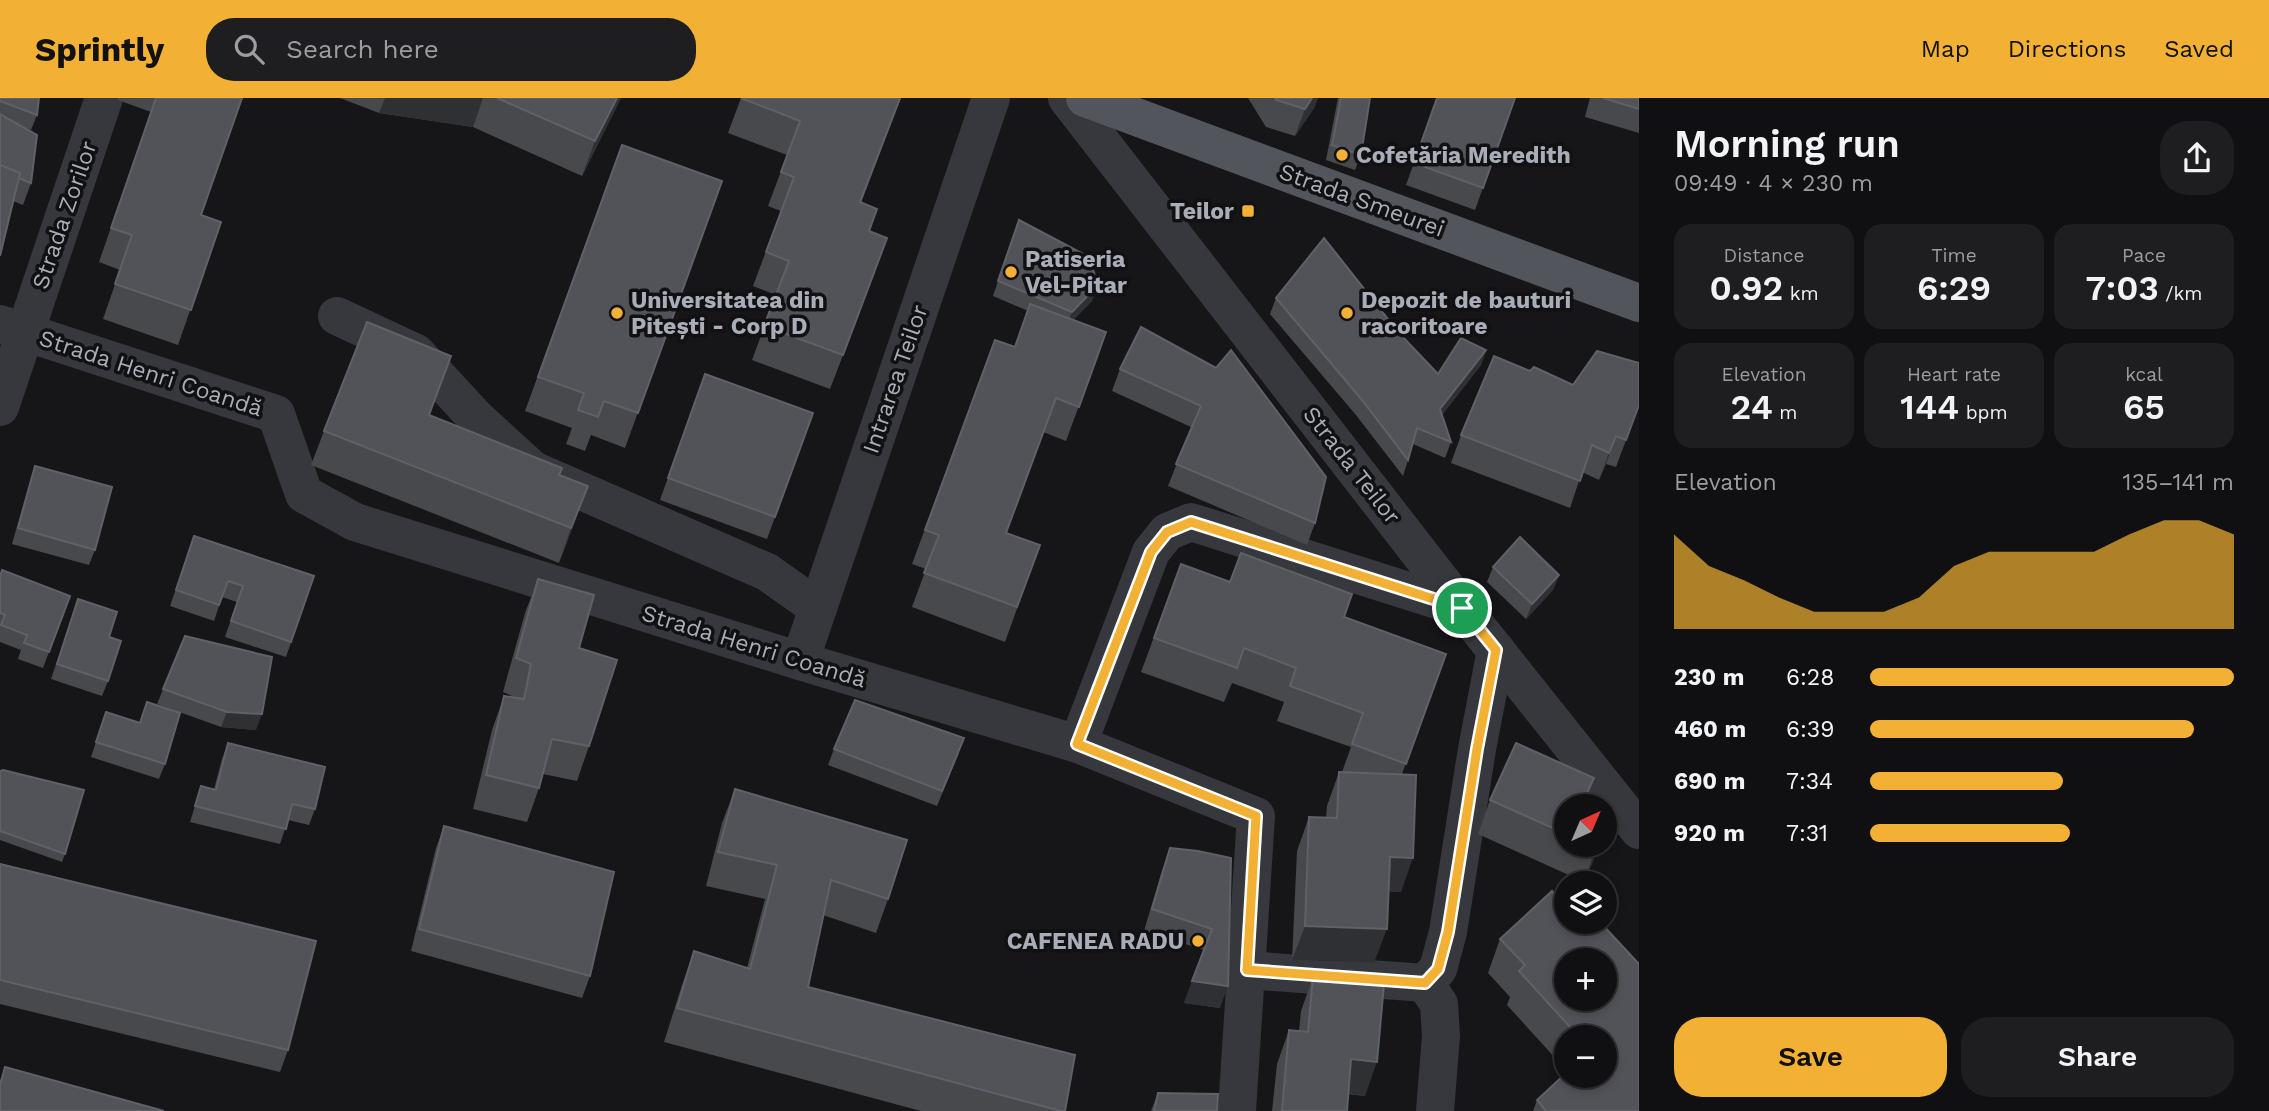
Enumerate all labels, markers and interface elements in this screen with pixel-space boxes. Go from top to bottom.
search box [206,18,696,81]
text: Sprintly [35,30,164,69]
icon: search [230,30,268,68]
text: Search here [286,34,439,64]
text: Map [1921,35,1970,63]
text: Directions [2008,35,2126,63]
text: Saved [2164,35,2234,63]
button: share [2160,121,2234,195]
text: Morning run [1674,122,1900,166]
street label: Strada Zorilor [27,138,102,293]
place label: Cofetăria Meredith [1356,142,1571,169]
marker: Cofetăria Meredith [1334,147,1350,163]
street label: Strada Smeurei [1276,158,1448,243]
text: 09:49 · 4 × 230 m [1674,170,1873,197]
place label: Teilor [1170,198,1234,225]
marker: Teilor [1240,203,1256,219]
text: Distance [1724,244,1804,267]
text: Time [1931,244,1977,267]
text: Pace [2122,244,2166,267]
place label: Patiseria Vel-Pitar [1025,246,1127,299]
marker: Patiseria Vel-Pitar [1003,264,1019,280]
text: 0.92 [1709,267,1783,309]
text: 6:29 [1917,267,1991,309]
text: 7:03 [2086,267,2159,309]
text: km [1783,282,1819,305]
text: /km [2159,282,2202,305]
place label: Universitatea din Pitești - Corp D [631,287,824,340]
place label: Depozit de bauturi racoritoare [1361,287,1571,340]
street label: Intrarea Teilor [857,301,934,457]
marker: Universitatea din Pitești - Corp D [609,305,625,321]
marker: Depozit de bauturi racoritoare [1339,305,1355,321]
street label: Strada Henri Coandă [36,325,266,422]
text: Elevation [1722,363,1806,386]
text: Heart rate [1907,363,2001,386]
text: kcal [2125,363,2163,386]
text: 24 [1731,386,1773,428]
text: 144 [1900,386,1959,428]
text: 65 [2123,386,2165,428]
street label: Strada Teilor [1297,401,1406,529]
text: m [1773,401,1797,424]
text: bpm [1959,401,2008,424]
text: Elevation [1674,469,1777,496]
text: 135–141 m [2123,469,2234,496]
pin [1432,578,1492,638]
icon: arrive [1443,589,1481,627]
street label: Strada Henri Coandă [638,599,869,693]
text: 230 m [1674,664,1744,691]
text: 6:28 [1786,664,1834,691]
text: 460 m [1674,716,1746,743]
text: 6:39 [1786,716,1834,743]
text: 690 m [1674,768,1745,795]
text: 7:34 [1786,768,1833,795]
north arrow [1554,794,1617,858]
map controls [1554,794,1617,1088]
text: 920 m [1674,820,1745,847]
text: 7:31 [1786,820,1828,847]
button: layers [1554,871,1617,934]
place label: CAFENEA RADU [1007,928,1184,955]
marker: CAFENEA RADU [1190,933,1206,949]
button: + [1554,948,1617,1011]
button: Save [1674,1017,1947,1097]
button: Share [1961,1017,2234,1097]
button: − [1554,1025,1617,1088]

